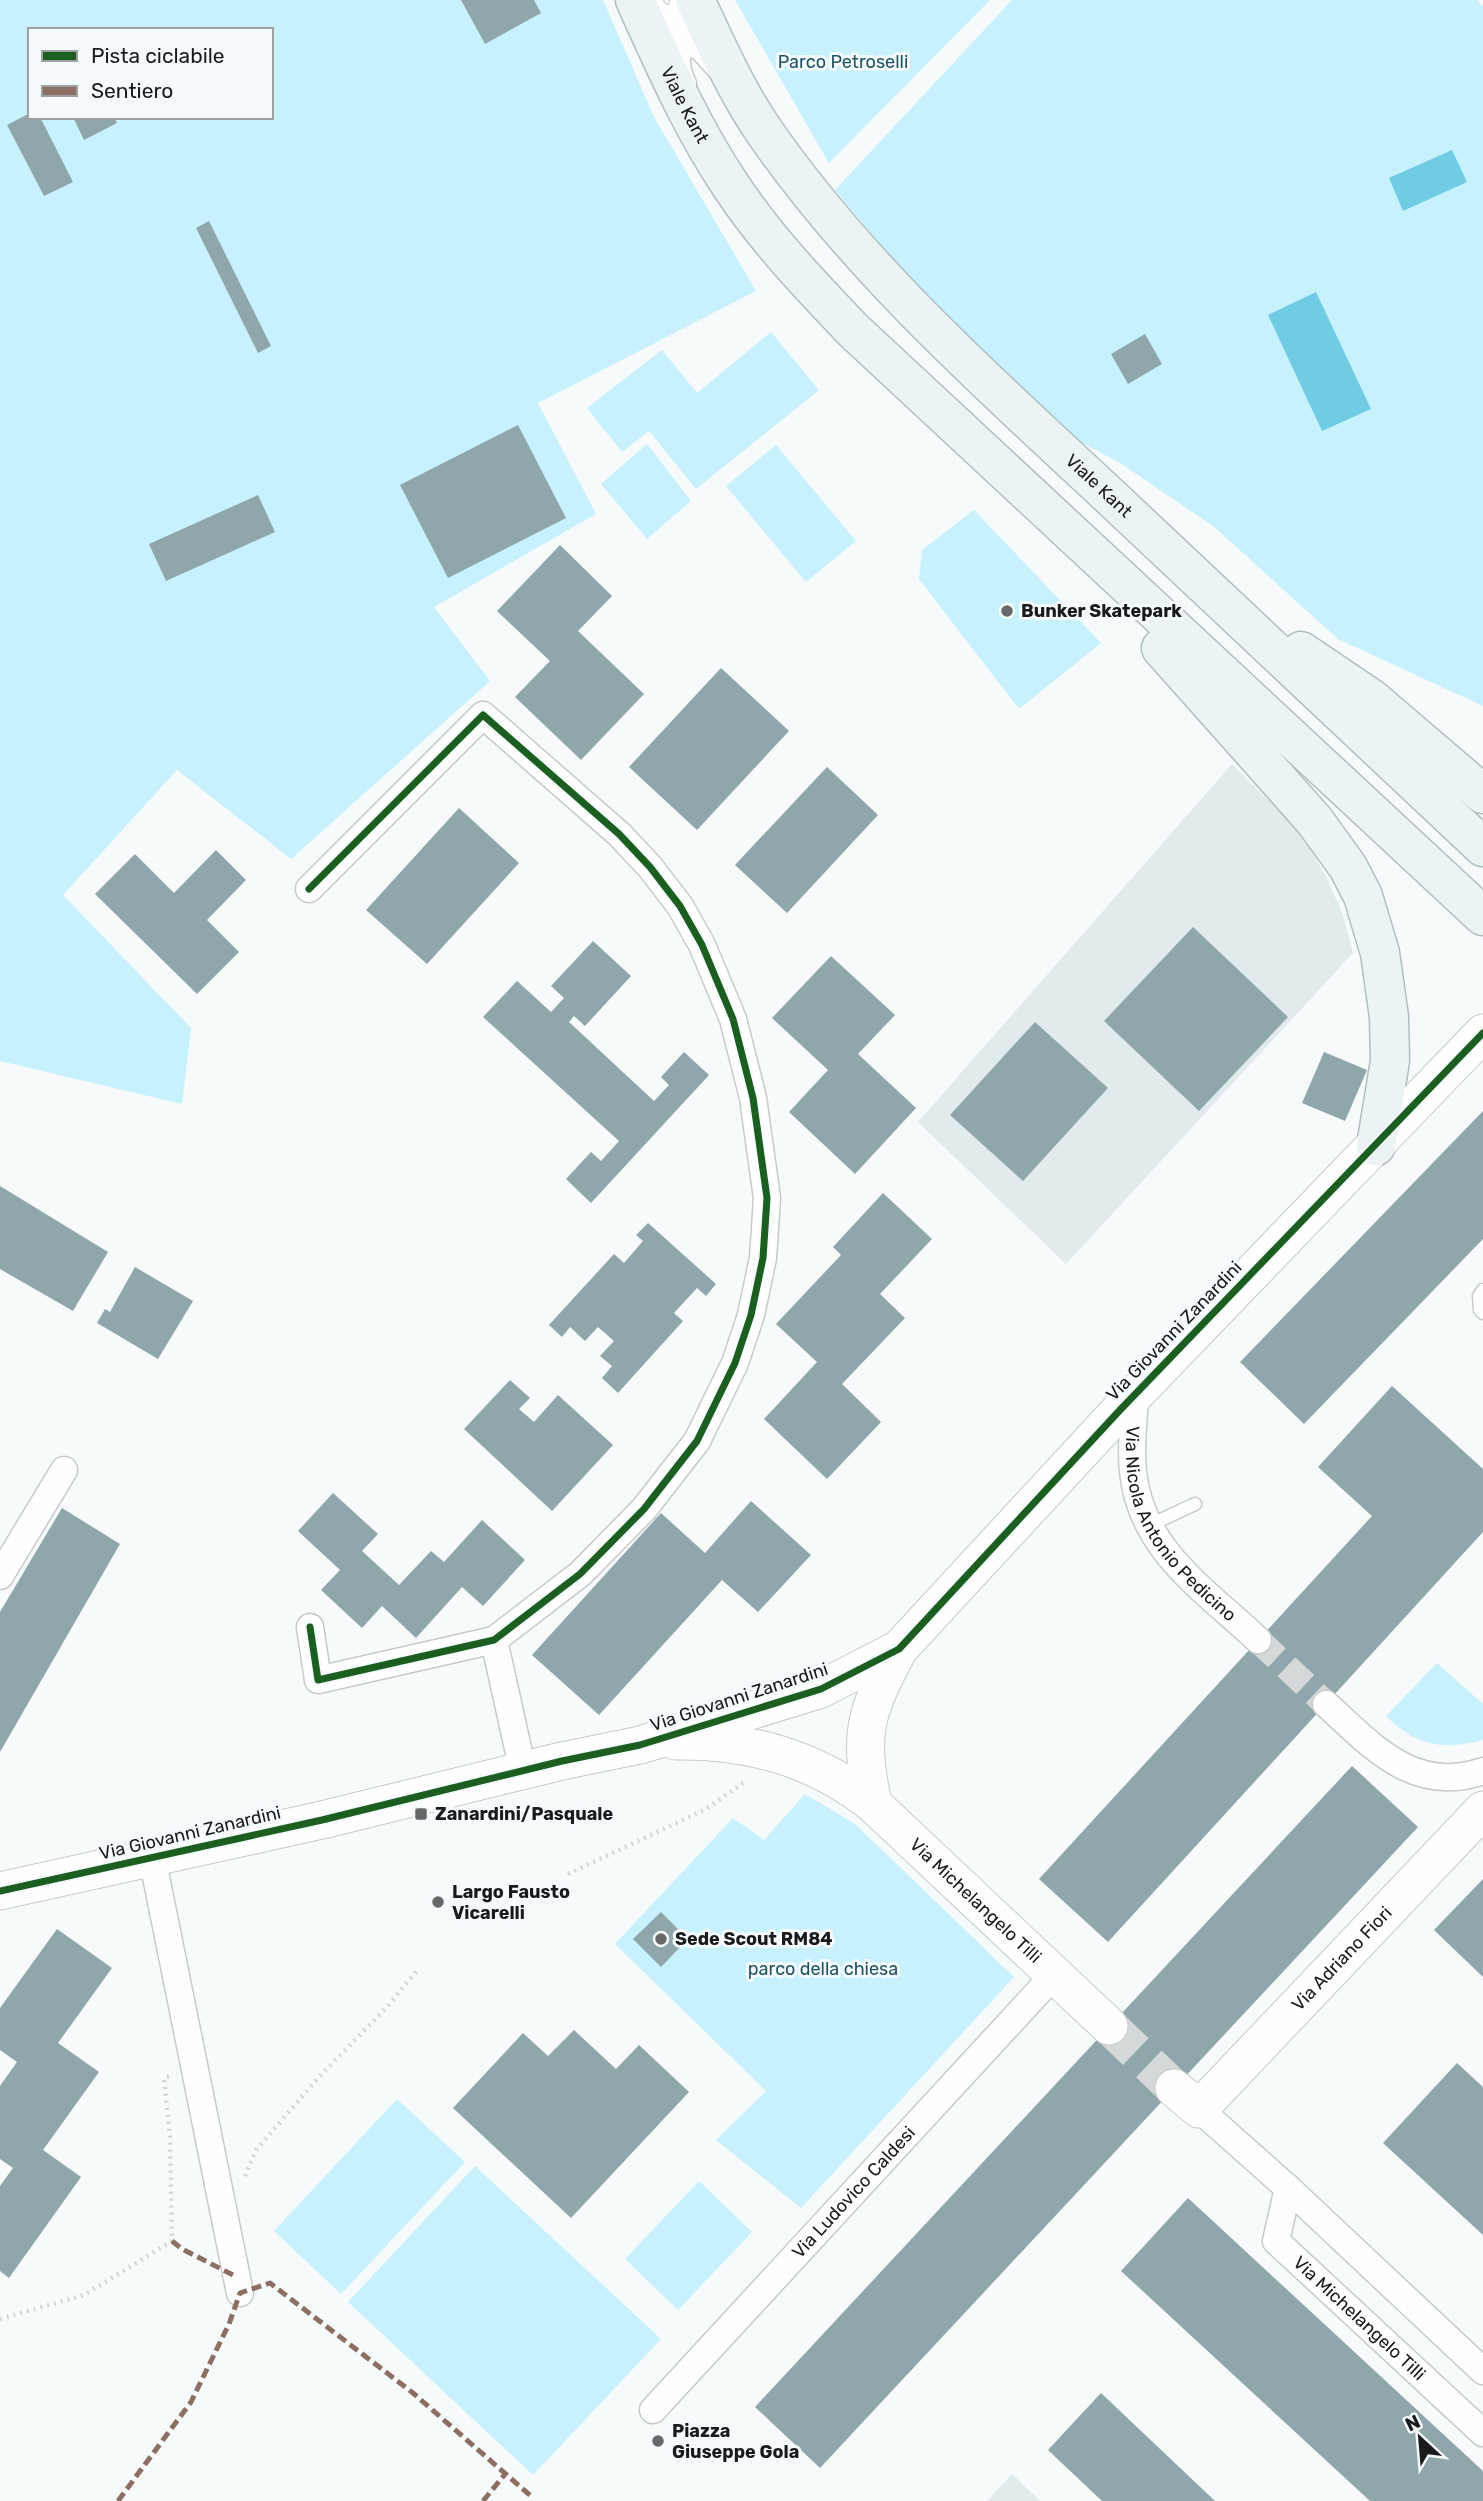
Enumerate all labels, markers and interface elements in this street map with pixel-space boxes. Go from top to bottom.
legend [28,28,273,119]
text: Pista ciclabile [91,43,225,68]
park label: Parco Petroselli [778,51,908,73]
street label: Viale Kant [656,63,713,147]
text: Sentiero [91,78,173,103]
street label: Viale Kant [1061,449,1137,522]
place label: Bunker Skatepark [1021,600,1182,622]
marker: Bunker Skatepark [999,603,1015,619]
street label: Via Giovanni Zanardini [1102,1257,1246,1405]
street label: Via Nicola Antonio Pedicino [1121,1425,1241,1626]
street label: Via Giovanni Zanardini [647,1658,831,1736]
street label: Via Giovanni Zanardini [97,1801,283,1865]
place label: Zanardini/Pasquale [435,1803,613,1825]
marker: Zanardini/Pasquale [413,1806,429,1822]
street label: Via Michelangelo Tilli [905,1833,1046,1968]
place label: Largo Fausto Vicarelli [452,1881,570,1924]
marker: Largo Fausto Vicarelli [430,1894,446,1910]
street label: Via Adriano Fiori [1287,1902,1397,2015]
place label: Sede Scout RM84 [675,1928,833,1950]
marker: Sede Scout RM84 [653,1931,669,1947]
park label: parco della chiesa [748,1958,898,1980]
street label: Via Ludovico Caldesi [787,2122,920,2263]
street label: Via Michelangelo Tilli [1289,2251,1430,2385]
north arrow [1385,2403,1455,2473]
text: N [1402,2410,1424,2437]
place label: Piazza Giuseppe Gola [672,2420,799,2463]
marker: Piazza Giuseppe Gola [650,2433,666,2449]

